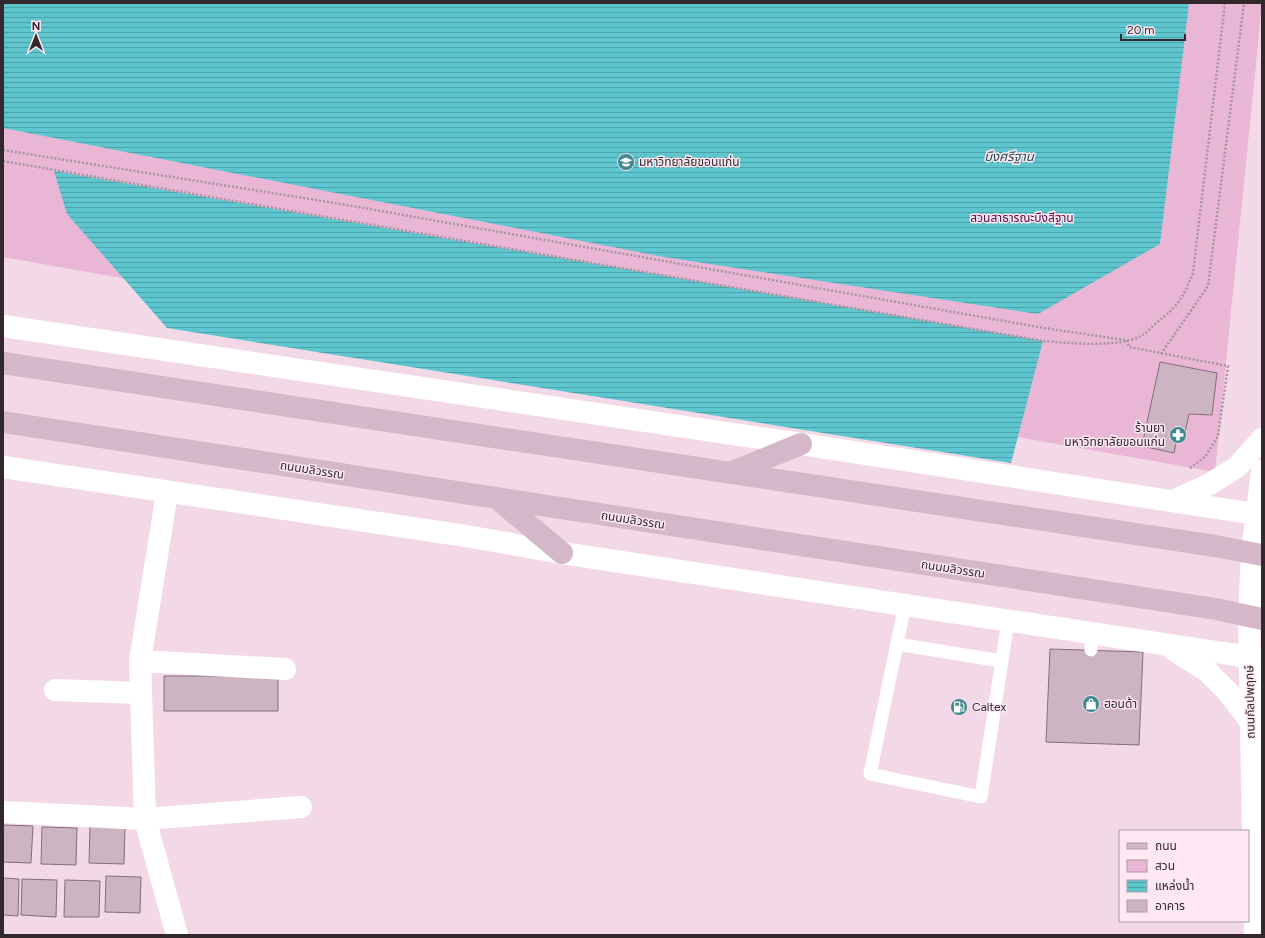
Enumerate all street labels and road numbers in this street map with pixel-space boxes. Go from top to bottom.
street label: ถนนมลิวรรณ [279,458,345,482]
street label: ถนนมลิวรรณ [600,508,666,532]
street label: ถนนมลิวรรณ [920,557,986,581]
street label: ถนนกัลปพฤกษ์ [1242,665,1258,739]

